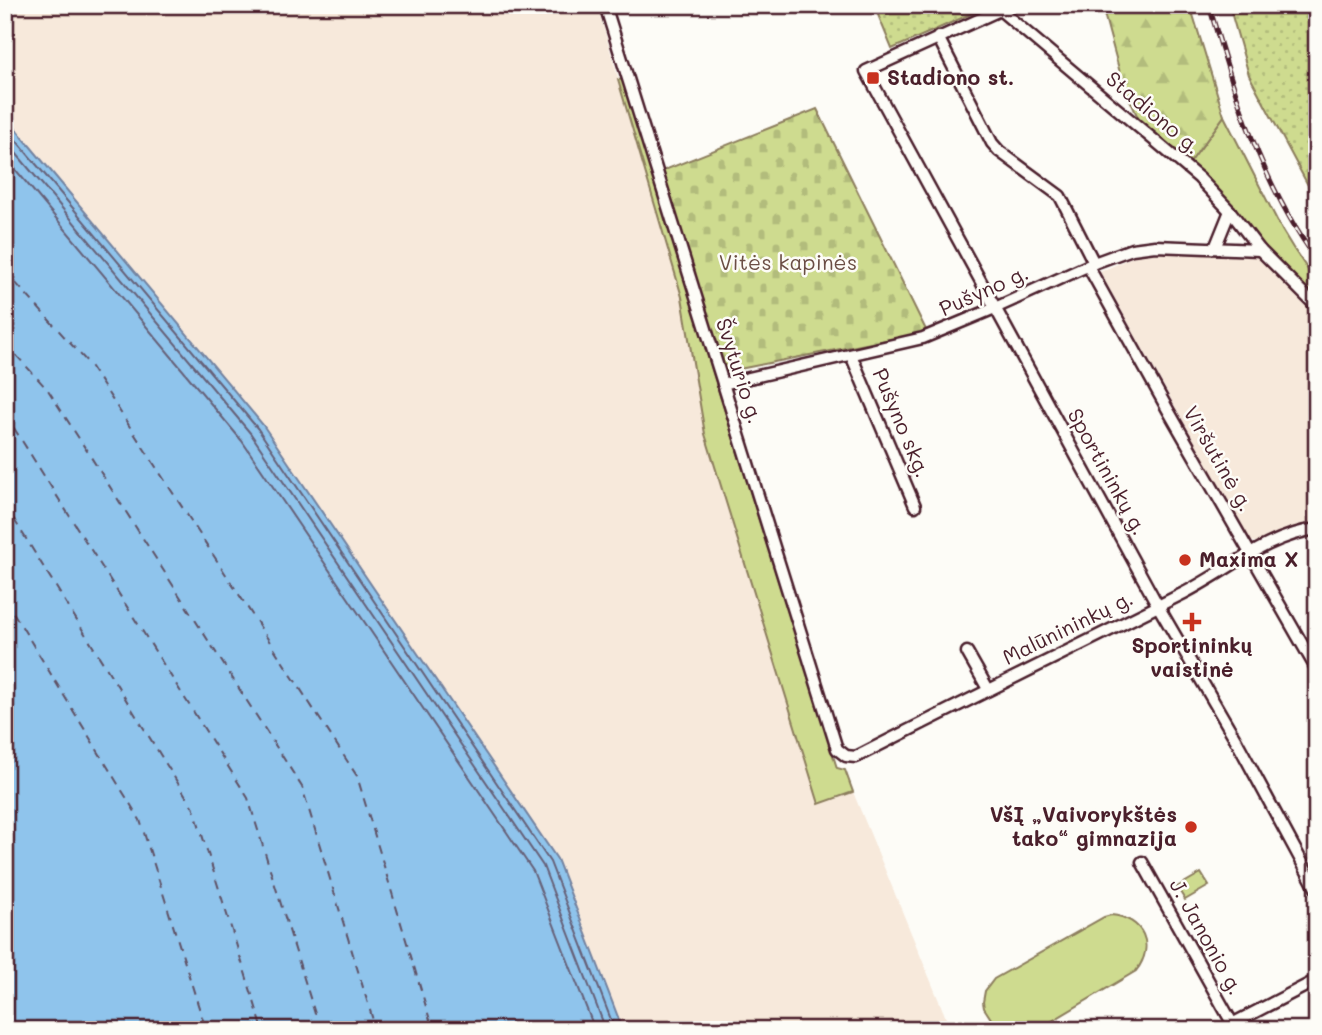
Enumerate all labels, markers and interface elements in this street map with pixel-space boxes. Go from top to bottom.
place label: Stadiono st. [887,63,1014,90]
street label: Stadiono g. [1101,64,1207,159]
marker: Stadiono st. [865,70,881,86]
park label: Vitės kapinės [719,248,857,275]
street label: Pušyno g. [935,258,1032,321]
street label: Švyturio g. [711,314,770,427]
street label: Pušyno skg. [867,364,937,481]
street label: Viršutinė g. [1178,401,1260,516]
street label: Sportininkų g. [1062,403,1154,539]
place label: Maxima X [1199,545,1299,572]
marker: Maxima X [1177,552,1193,568]
street label: Malūnininkų g. [998,583,1137,670]
marker: Sportininkų vaistinė [1184,614,1200,630]
place label: Sportininkų vaistinė [1131,631,1253,682]
place label: VšĮ „Vaivorykštės tako“ gimnazija [990,800,1177,851]
marker: VšĮ „Vaivorykštės tako“ gimnazija [1183,819,1199,835]
street label: J. Janonio g. [1164,873,1250,999]

